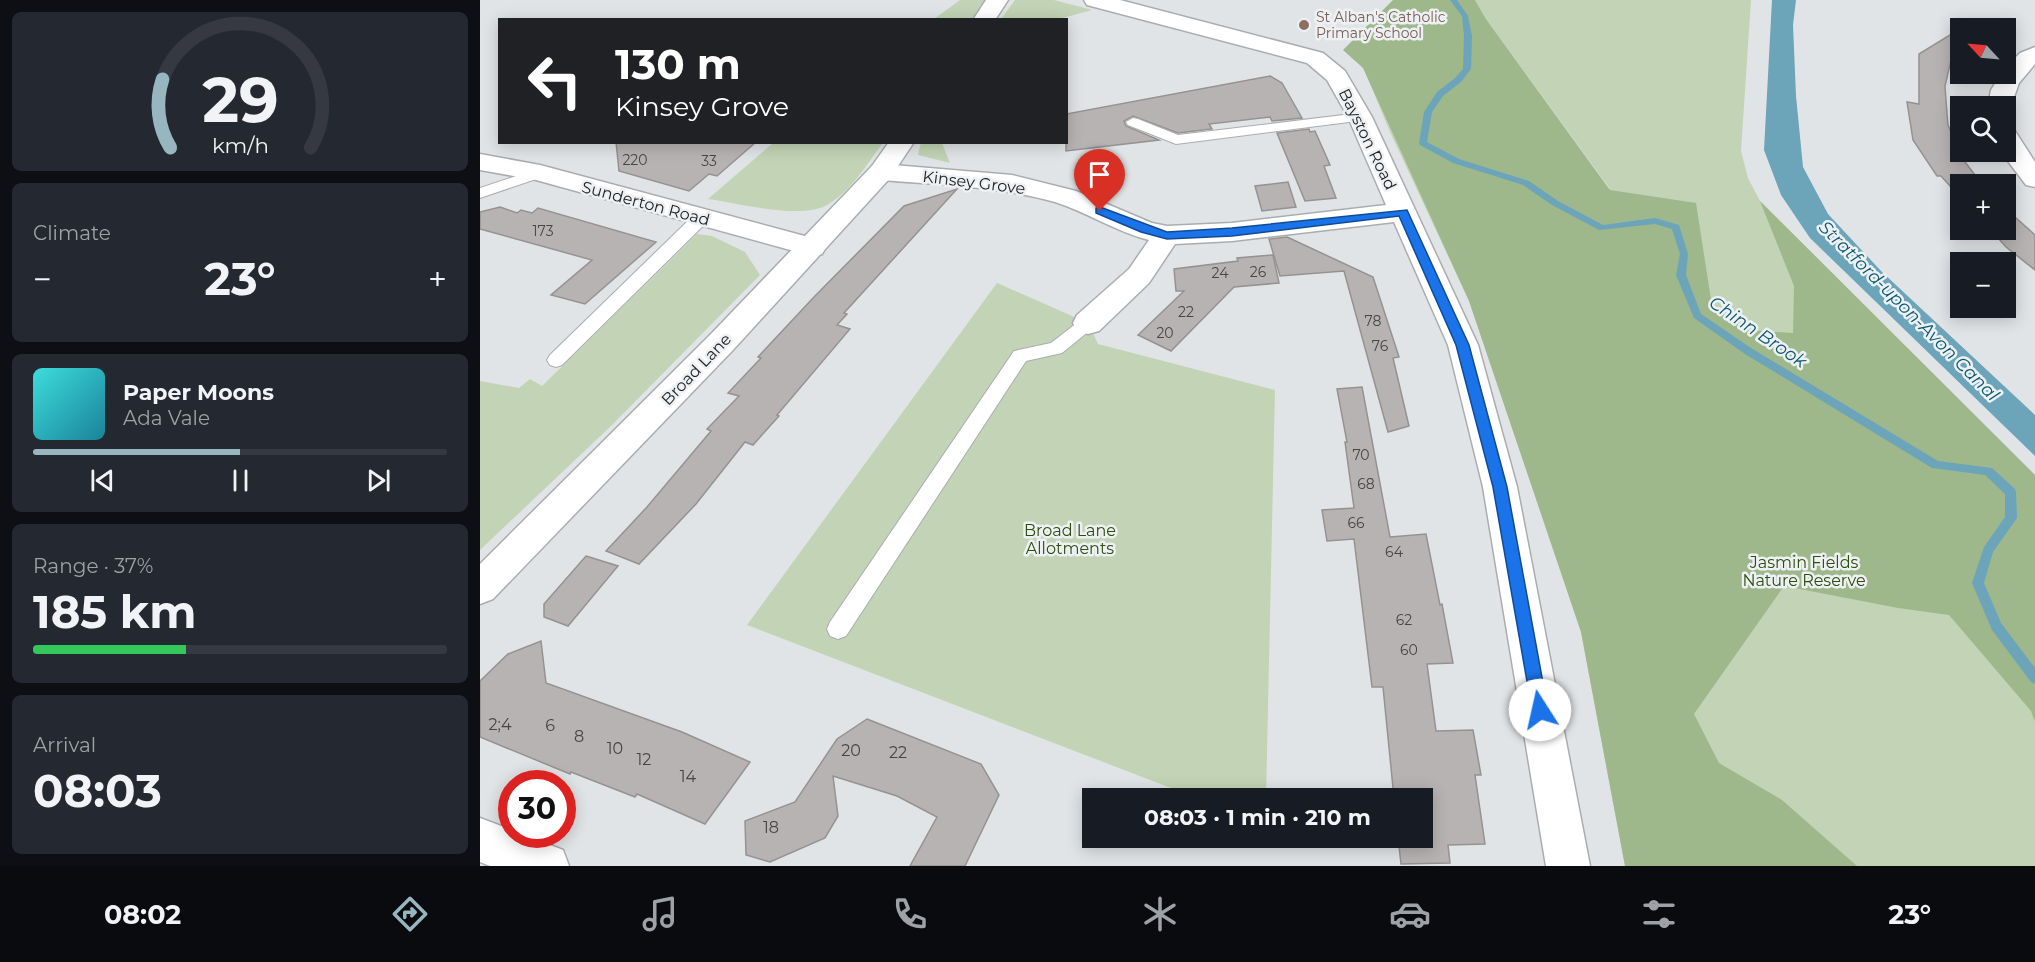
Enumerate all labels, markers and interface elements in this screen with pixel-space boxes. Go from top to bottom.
place label: St Alban's Catholic Primary School [1316,8,1446,42]
marker: St Alban's Catholic Primary School [1297,18,1311,32]
north arrow [1950,18,2016,84]
map controls [1950,18,2016,318]
text: 130 m [615,38,741,90]
icon: left [516,42,594,120]
text: 29 [202,63,278,139]
street label: Bayston Road [1335,85,1400,193]
text: Kinsey Grove [615,90,789,123]
button: search [1950,96,2016,162]
text: km/h [211,133,269,159]
pin [1074,149,1125,211]
house number: 220 [622,151,648,169]
house number: 33 [701,152,717,170]
icon: arrive [1083,158,1116,191]
street label: Kinsey Grove [922,167,1026,198]
button: + [1950,174,2016,240]
street label: Sunderton Road [580,177,712,230]
water label: Stratford-upon-Avon Canal [1814,216,2004,406]
text: Climate [33,221,111,245]
house number: 173 [532,222,554,240]
text: 23° [204,251,276,306]
button: − [1950,252,2016,318]
text: − [33,259,52,299]
text: + [428,259,447,299]
house number: 26 [1250,263,1267,281]
house number: 24 [1212,264,1229,282]
water label: Chinn Brook [1705,291,1812,373]
house number: 22 [1178,303,1194,321]
house number: 78 [1365,312,1382,330]
house number: 20 [1156,324,1174,342]
street label: Broad Lane [658,330,735,409]
house number: 76 [1372,337,1389,355]
text: Paper Moons [123,379,274,406]
text: Ada Vale [123,406,210,430]
house number: 70 [1352,446,1370,464]
icon: previous [86,464,119,497]
icon: pause [224,464,257,497]
icon: next [362,464,395,497]
house number: 68 [1357,475,1375,493]
house number: 66 [1347,514,1365,532]
park label: Broad Lane Allotments [1024,521,1116,558]
house number: 64 [1385,543,1404,561]
park label: Jasmin Fields Nature Reserve [1742,553,1866,590]
text: Range · 37% [33,554,153,578]
text: 185 km [33,584,196,639]
house number: 62 [1396,611,1412,629]
house number: 60 [1400,641,1418,659]
position arrow [1508,678,1572,742]
house number: 2;4 [488,715,512,734]
house number: 6 [545,716,555,735]
house number: 8 [574,727,584,746]
text: Arrival [33,733,96,757]
house number: 10 [607,739,623,758]
house number: 20 [841,741,861,760]
house number: 22 [889,743,907,762]
house number: 12 [637,750,651,769]
text: 08:03 [33,763,162,818]
house number: 14 [680,767,697,786]
speed limit sign: 30 [498,770,576,848]
text: 08:03 · 1 min · 210 m [1144,804,1371,831]
house number: 18 [763,818,779,837]
icon: directions [389,893,431,935]
icon: music [639,893,681,935]
icon: phone [889,893,931,935]
icon: climate [1139,893,1181,935]
icon: car [1389,893,1431,935]
icon: filters [1638,893,1680,935]
text: 08:02 [104,898,181,931]
text: 23° [1888,898,1931,931]

